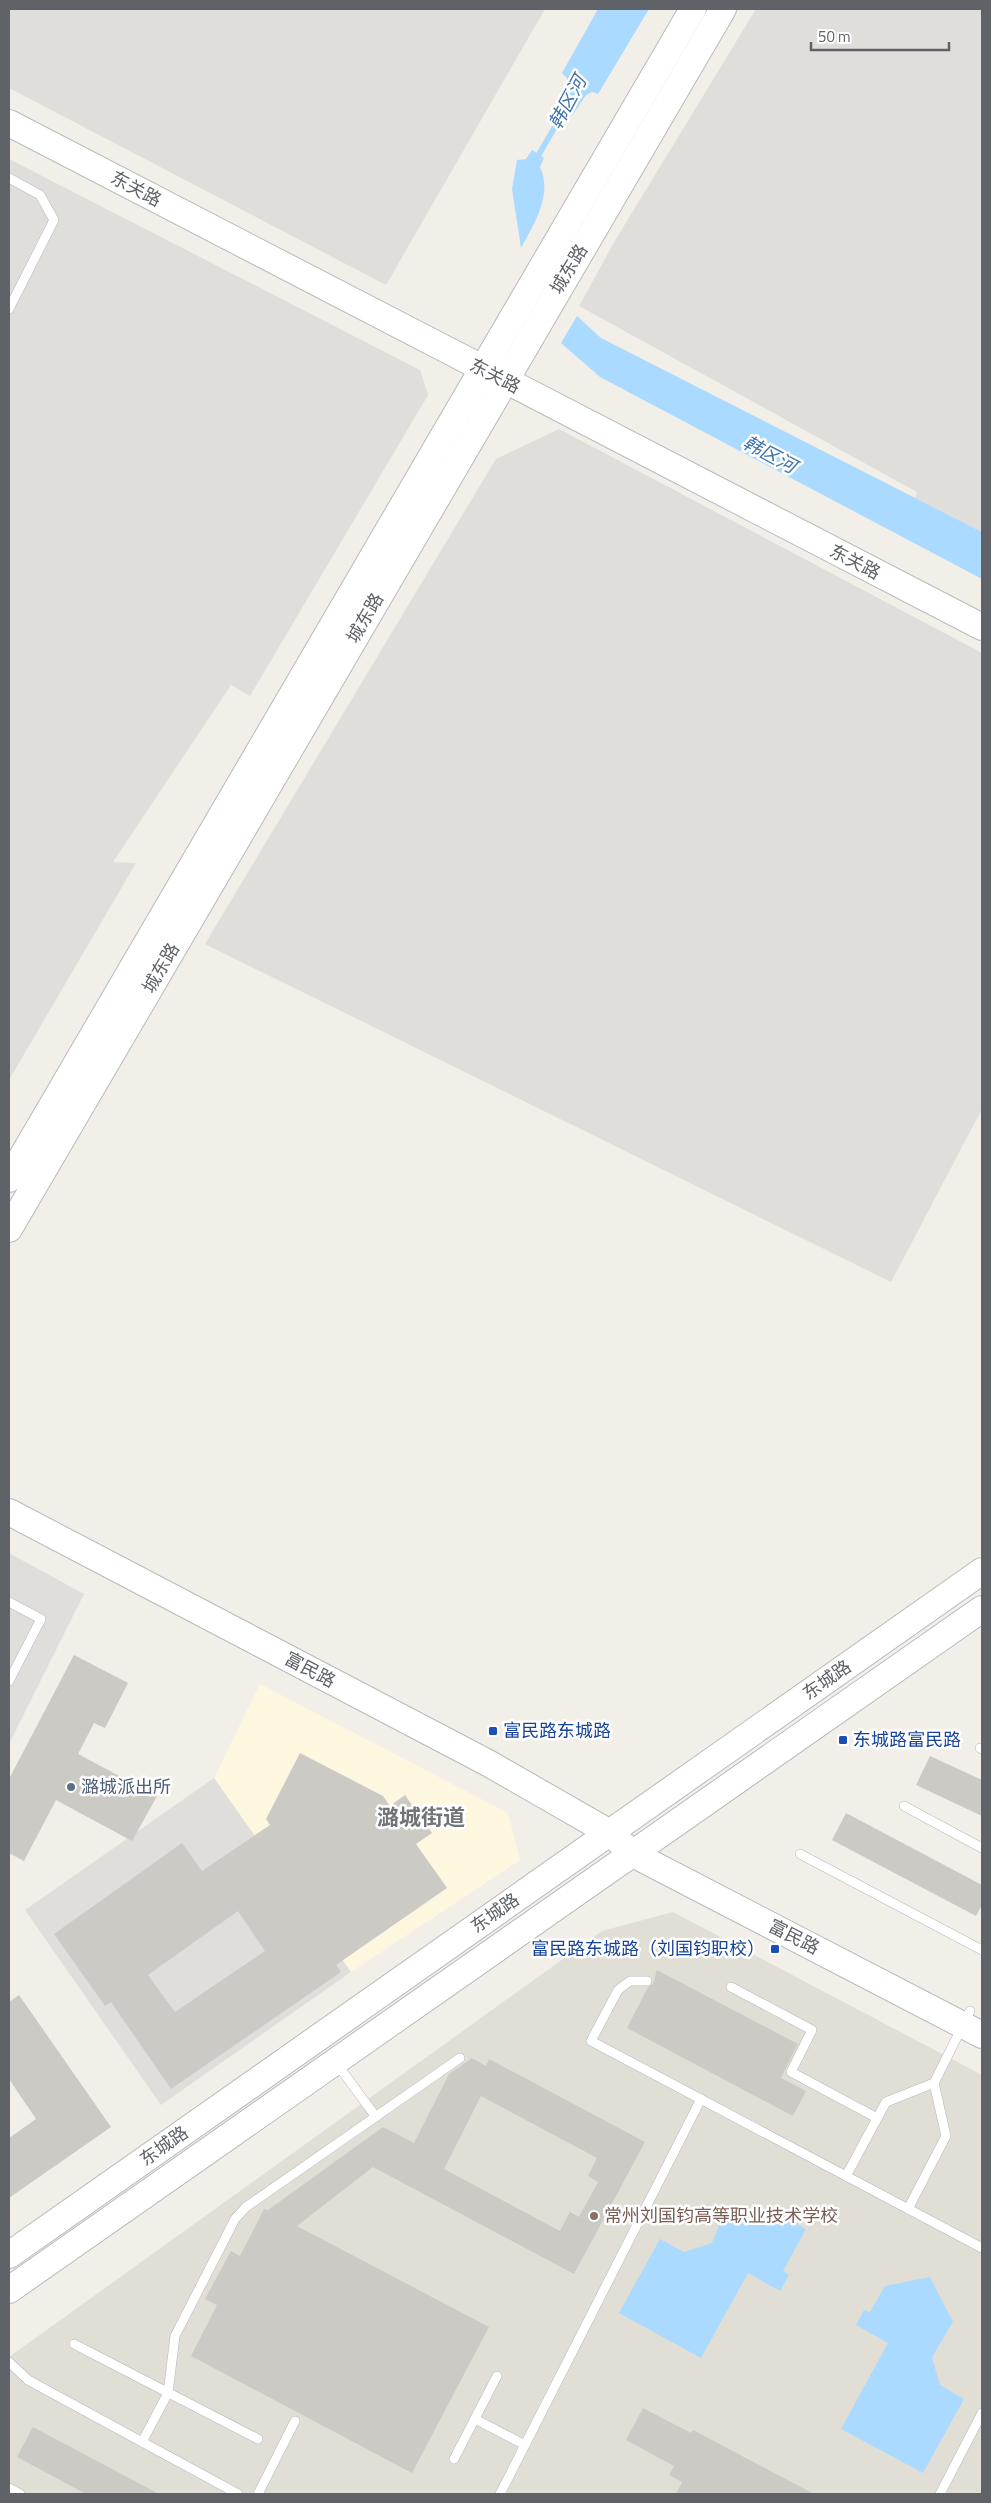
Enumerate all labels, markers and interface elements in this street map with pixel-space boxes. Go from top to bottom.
scale bar [811,20,948,52]
text: 50 m [818,25,851,48]
water label: 韩区河 [540,66,595,134]
street label: 东关路 [106,164,166,213]
street label: 城东路 [543,239,594,299]
street label: 东关路 [465,351,525,400]
water label: 韩区河 [738,427,806,482]
street label: 东关路 [825,537,885,586]
street label: 城东路 [339,588,390,648]
street label: 城东路 [135,938,186,998]
street label: 富民路 [280,1645,340,1694]
street label: 东城路 [797,1653,857,1706]
place label: 富民路东城路 [503,1717,611,1744]
marker: 富民路东城路 [487,1725,499,1737]
place label: 东城路富民路 [853,1726,961,1753]
marker: 东城路富民路 [837,1734,849,1746]
place label: 潞城派出所 [81,1773,171,1800]
marker: 潞城派出所 [65,1781,77,1793]
district label: 潞城街道 [377,1800,465,1834]
street label: 东城路 [465,1886,525,1939]
street label: 富民路 [764,1912,824,1961]
place label: 富民路东城路（刘国钧职校） [531,1935,765,1962]
marker: 富民路东城路（刘国钧职校） [769,1943,781,1955]
street label: 东城路 [134,2119,194,2172]
place label: 常州刘国钧高等职业技术学校 [604,2202,838,2229]
marker: 常州刘国钧高等职业技术学校 [588,2210,600,2222]

